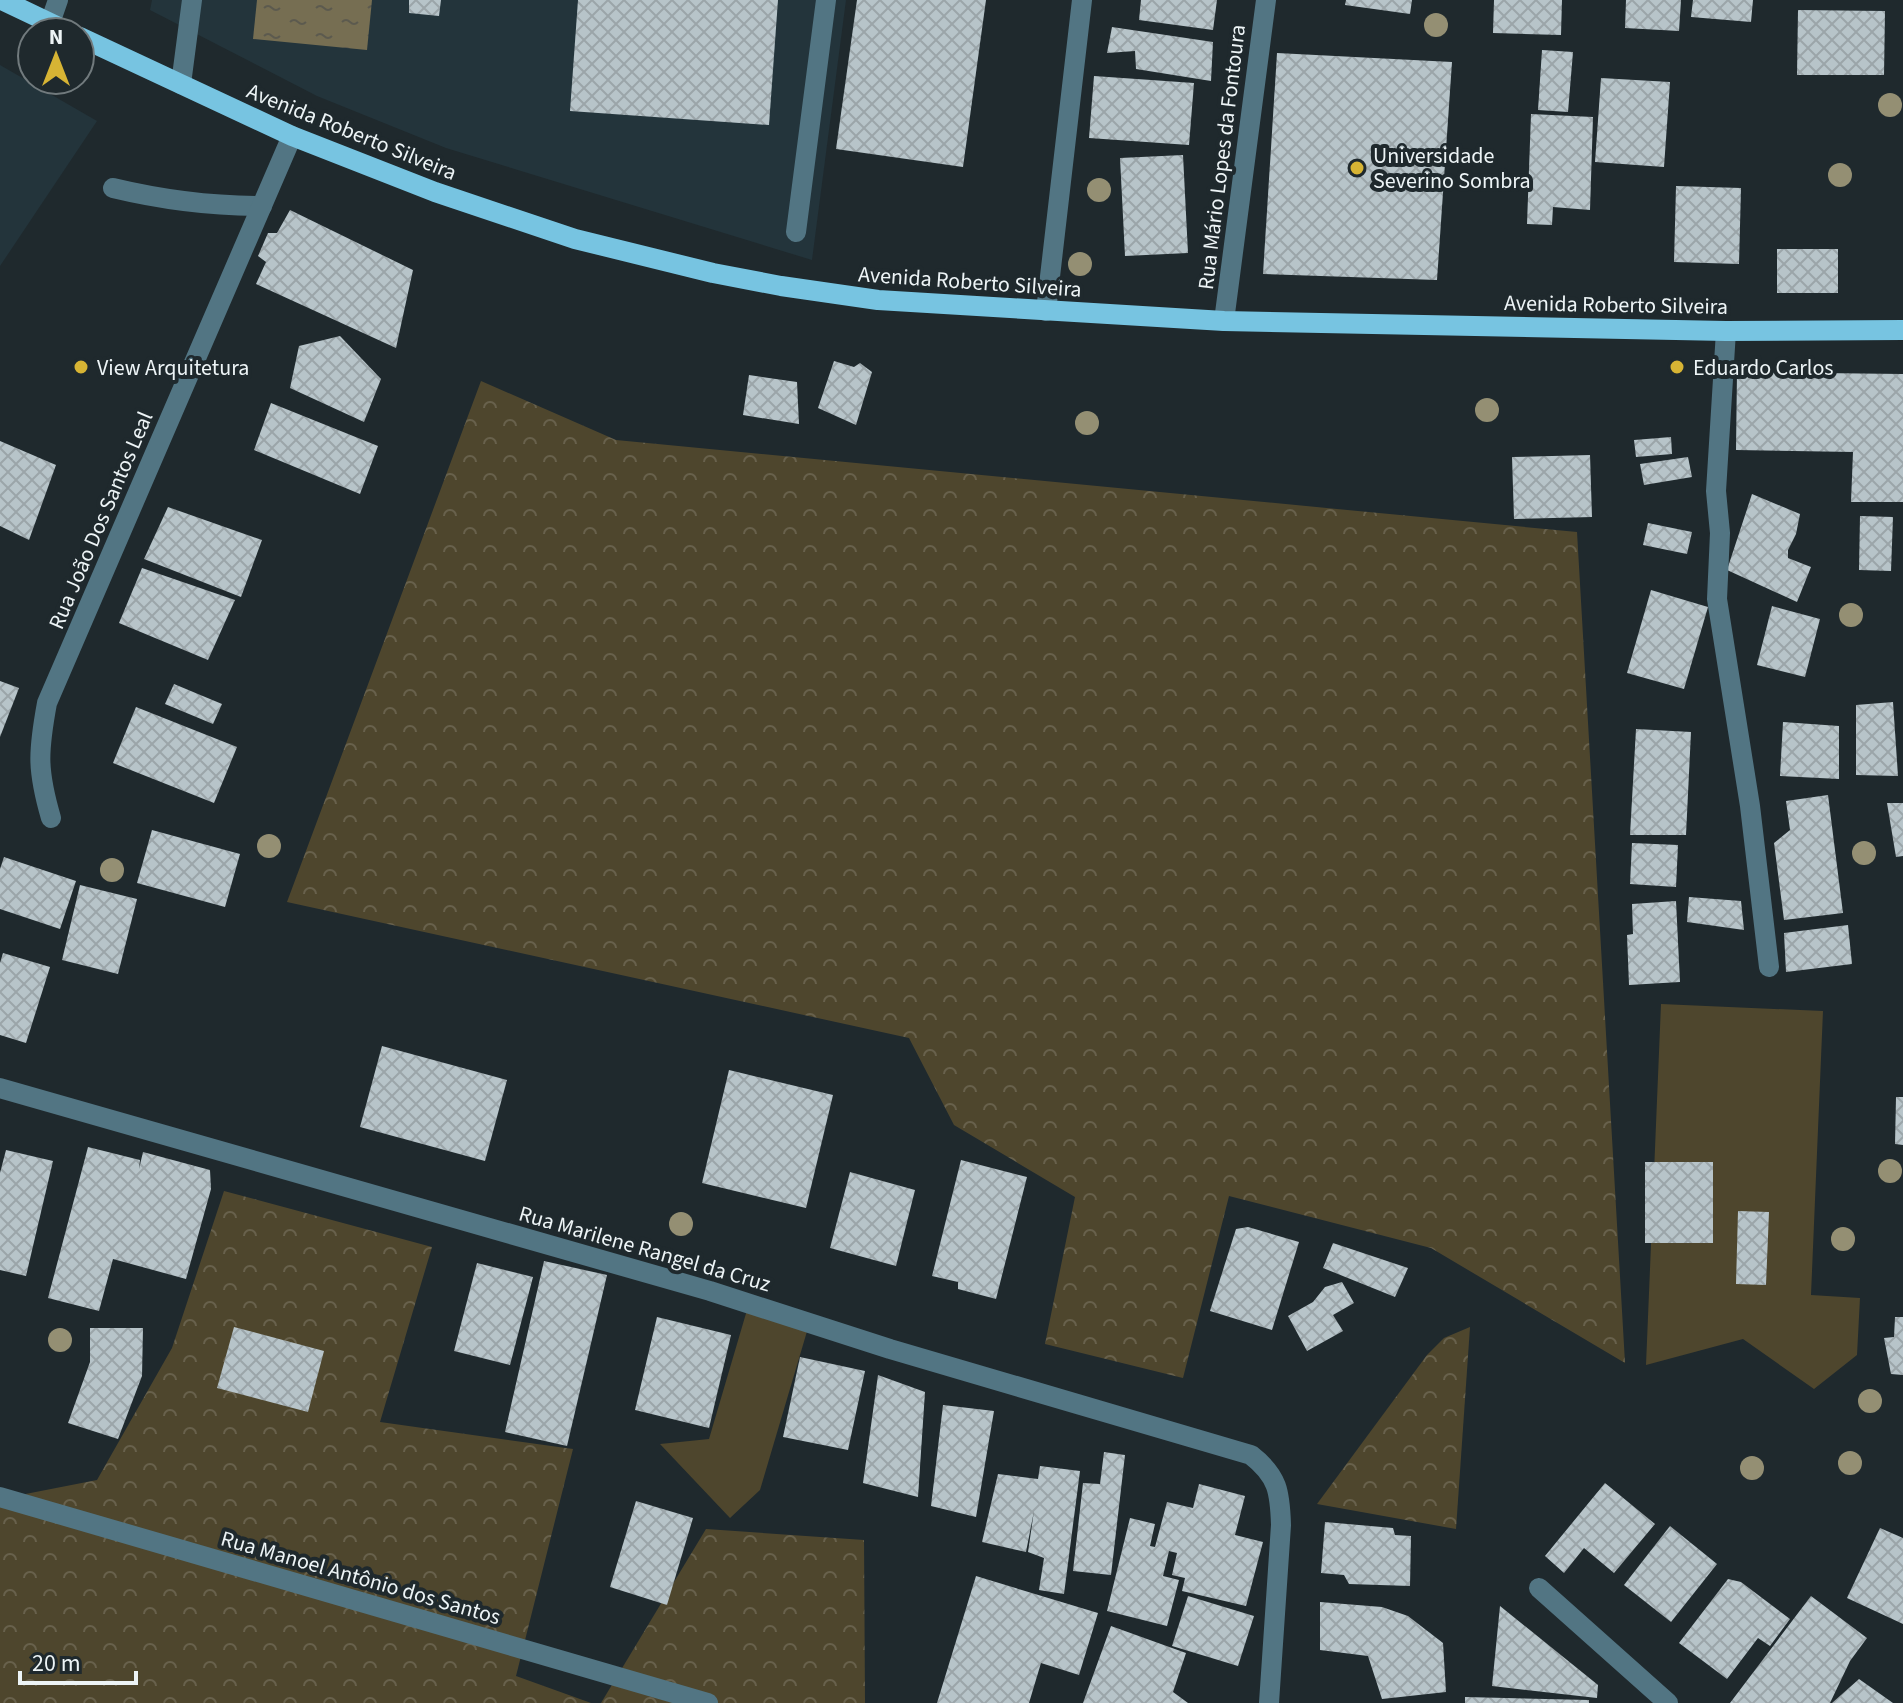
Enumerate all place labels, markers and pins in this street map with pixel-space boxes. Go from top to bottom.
place label: Universidade Severino Sombra [1373,140,1531,197]
marker: Universidade Severino Sombra [1348,159,1366,177]
place label: View Arquitetura [97,352,249,384]
place label: Eduardo Carlos [1693,352,1834,384]
marker: View Arquitetura [72,358,90,376]
marker: Eduardo Carlos [1668,358,1686,376]

